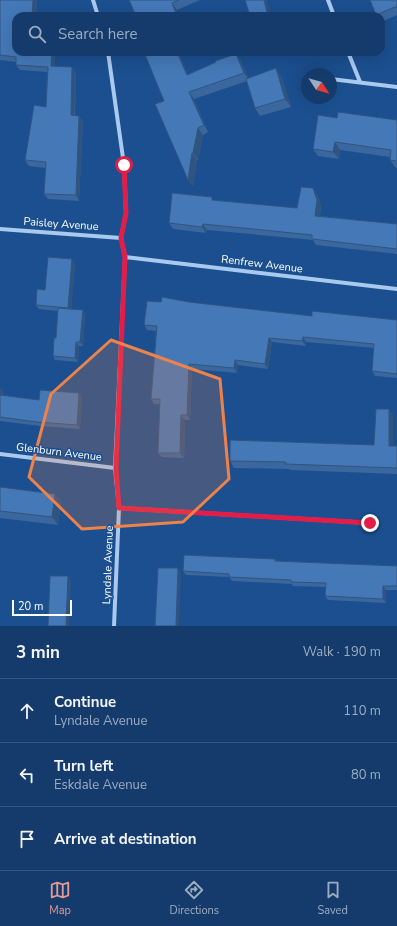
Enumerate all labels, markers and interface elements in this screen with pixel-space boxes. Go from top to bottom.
search box [12,12,385,56]
icon: search [26,23,48,45]
text: Search here [58,24,138,44]
north arrow [301,68,337,104]
route start [115,156,133,174]
street label: Paisley Avenue [23,214,99,234]
street label: Renfrew Avenue [220,252,304,276]
street label: Glenburn Avenue [15,439,103,465]
route end [361,514,379,532]
street label: Lyndale Avenue [99,525,117,605]
scale bar [12,598,72,617]
text: 20 m [18,599,43,614]
text: 3 min [16,641,60,664]
text: Walk · 190 m [303,643,381,661]
text: Continue [54,692,116,712]
icon: ahead [16,700,38,722]
text: 110 m [343,702,381,720]
text: Lyndale Avenue [54,712,147,730]
text: Turn left [54,756,113,776]
icon: left [16,764,38,786]
text: 80 m [351,766,381,784]
text: Eskdale Avenue [54,776,147,794]
icon: arrive [16,828,38,850]
text: Arrive at destination [54,829,197,849]
tab: Map [49,879,71,918]
tab: Directions [169,879,219,918]
tab: Saved [317,879,348,918]

